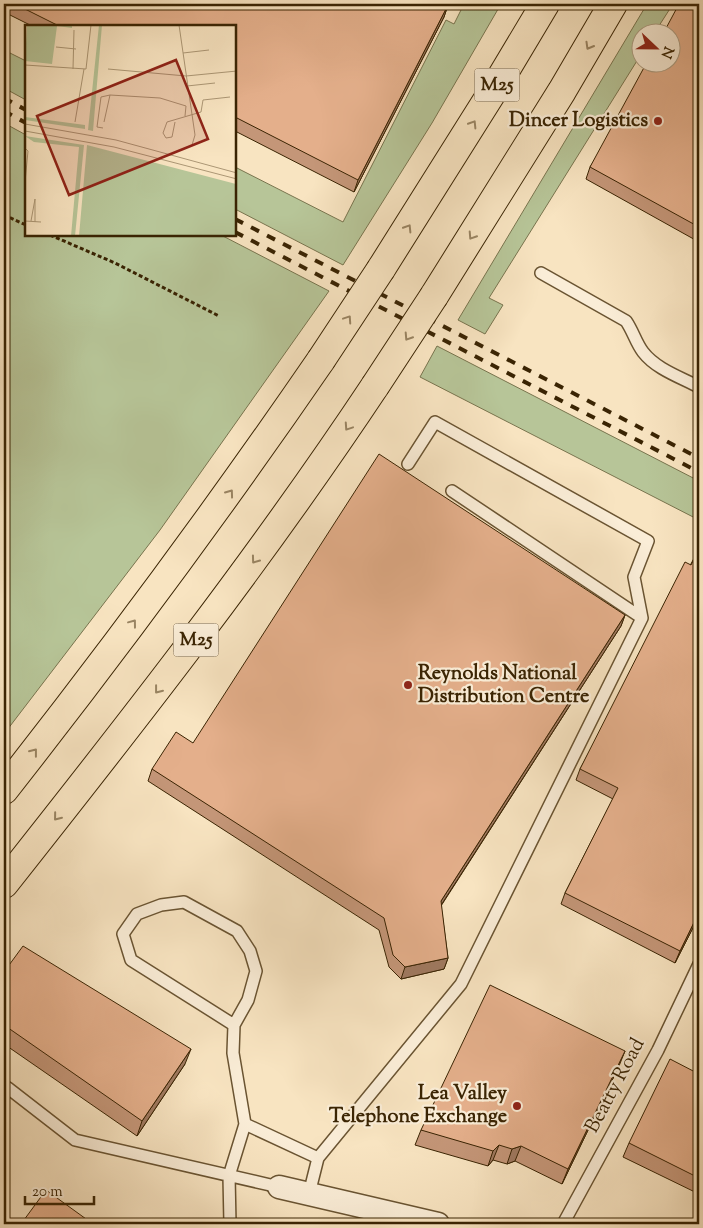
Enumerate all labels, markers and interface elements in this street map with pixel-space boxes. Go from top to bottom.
north arrow [630,22,680,72]
inset map [25,25,236,236]
one-way arrow [585,40,595,49]
text: N [655,43,678,61]
road number: M25 [474,68,520,102]
place label: Dincer Logistics [509,107,648,136]
marker: Dincer Logistics [652,115,664,127]
one-way arrow [466,120,476,129]
one-way arrow [401,225,411,234]
one-way arrow [469,231,478,240]
one-way arrow [342,316,352,325]
one-way arrow [404,331,414,340]
one-way arrow [345,421,354,431]
one-way arrow [224,489,233,499]
one-way arrow [252,554,261,564]
one-way arrow [128,620,136,629]
road number: M25 [174,624,218,656]
place label: Reynolds National Distribution Centre [418,660,589,712]
marker: Reynolds National Distribution Centre [402,679,414,691]
one-way arrow [155,684,163,693]
one-way arrow [28,749,36,758]
one-way arrow [54,811,62,820]
street label: Beatty Road [579,1033,653,1139]
place label: Lea Valley Telephone Exchange [329,1080,507,1132]
marker: Lea Valley Telephone Exchange [511,1100,523,1112]
scale bar [25,1173,94,1205]
text: 20 m [32,1182,63,1203]

